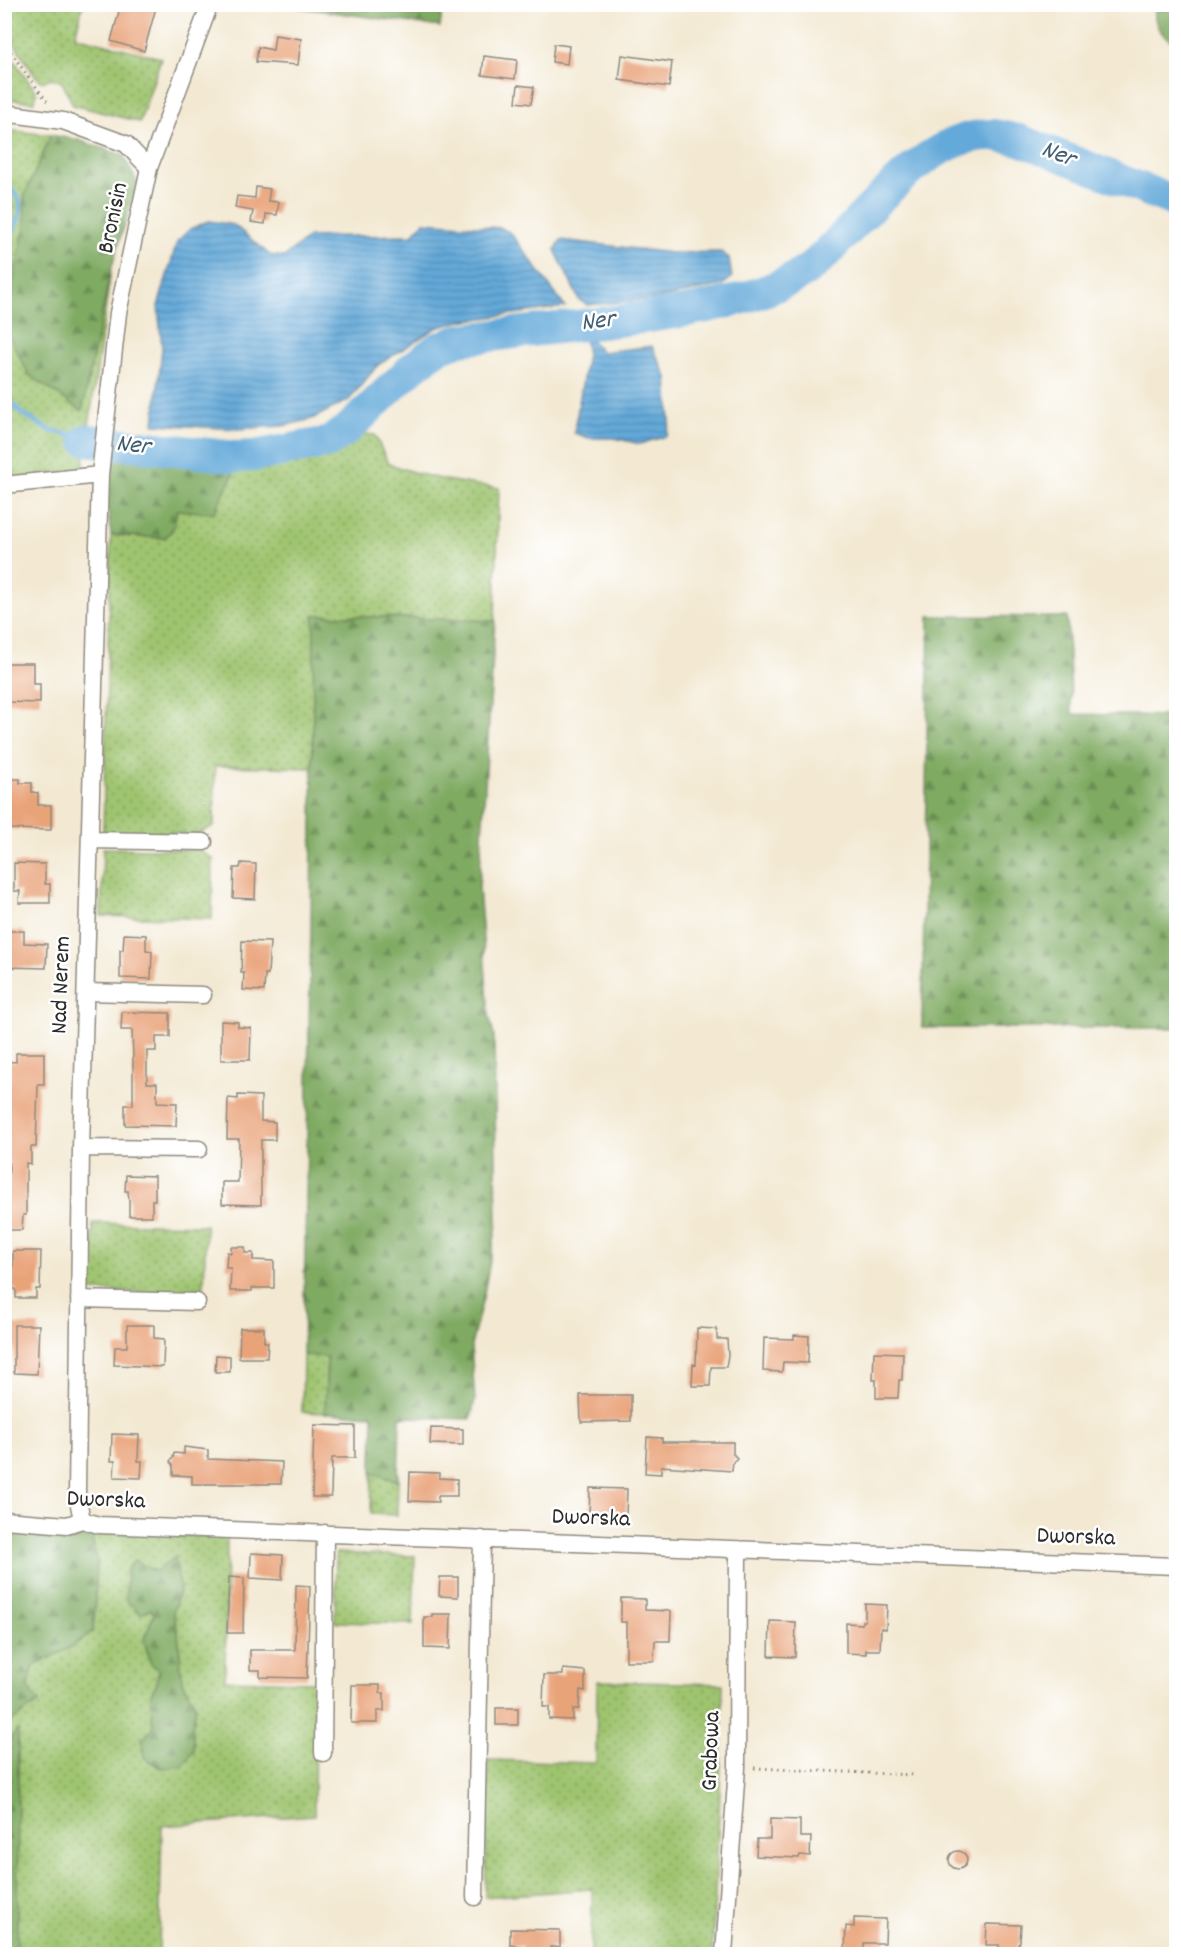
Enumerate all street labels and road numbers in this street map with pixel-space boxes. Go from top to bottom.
street label: Bronisin [90,179,138,257]
street label: Nad Nerem [43,935,81,1035]
street label: Dworska [66,1483,147,1519]
street label: Dworska [551,1501,632,1537]
street label: Dworska [1036,1520,1117,1556]
street label: Grabowa [694,1710,730,1792]

